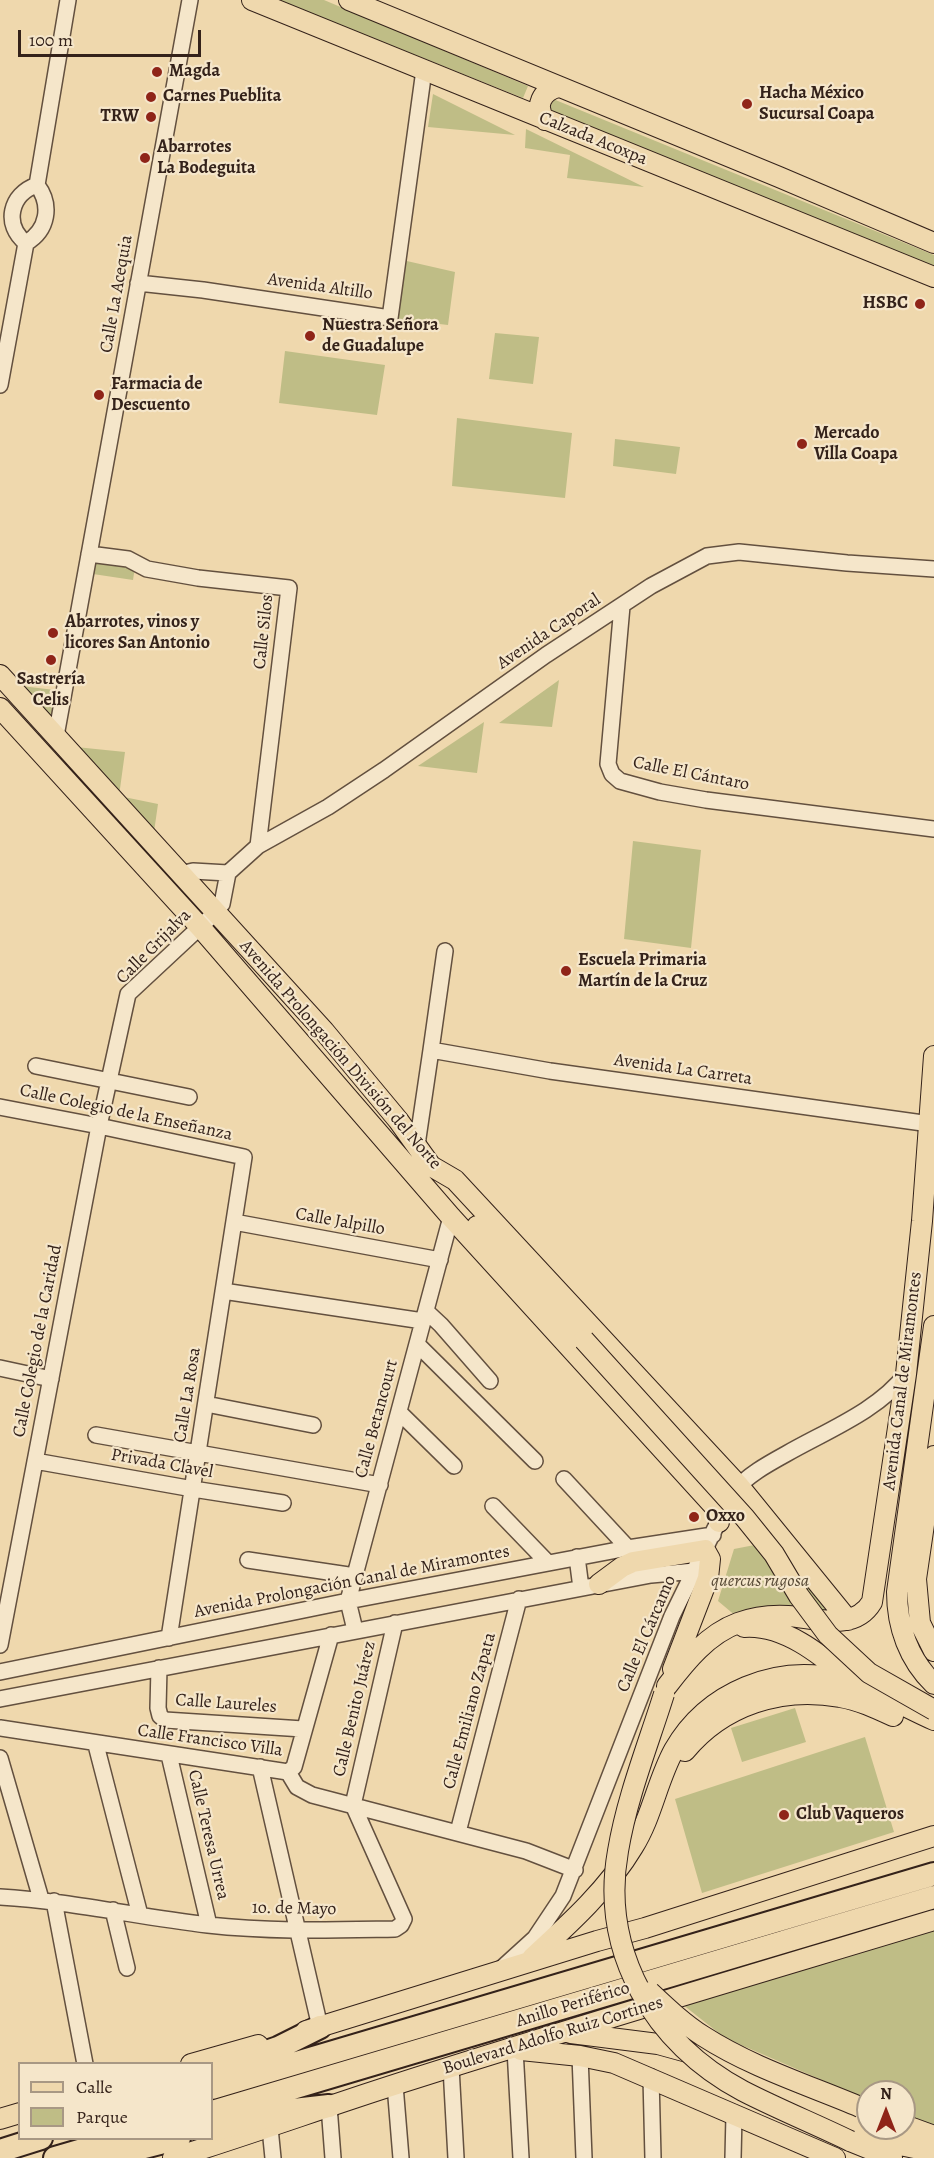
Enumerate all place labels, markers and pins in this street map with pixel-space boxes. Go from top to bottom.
place label: Magda [169,61,220,83]
marker: Magda [150,65,164,79]
place label: Hacha México Sucursal Coapa [759,83,875,125]
place label: Carnes Pueblita [163,86,281,108]
marker: Carnes Pueblita [144,90,158,104]
marker: Hacha México Sucursal Coapa [740,97,754,111]
place label: TRW [101,106,139,128]
marker: TRW [144,110,158,124]
place label: Abarrotes La Bodeguita [157,137,256,180]
marker: Abarrotes La Bodeguita [138,151,152,165]
place label: HSBC [862,293,908,315]
marker: HSBC [913,297,927,311]
place label: Nuestra Señora de Guadalupe [322,315,439,358]
marker: Nuestra Señora de Guadalupe [303,329,317,343]
place label: Farmacia de Descuento [111,374,203,416]
marker: Farmacia de Descuento [92,388,106,402]
place label: Mercado Villa Coapa [814,423,898,466]
marker: Mercado Villa Coapa [795,437,809,451]
place label: Abarrotes, vinos y licores San Antonio [65,612,210,654]
marker: Abarrotes, vinos y licores San Antonio [46,626,60,640]
marker: Sastrería Celis [44,653,58,667]
place label: Sastrería Celis [17,669,85,712]
place label: Escuela Primaria Martín de la Cruz [578,950,707,992]
marker: Escuela Primaria Martín de la Cruz [559,964,573,978]
place label: Oxxo [706,1506,745,1528]
marker: Oxxo [687,1510,701,1524]
place label: Club Vaqueros [796,1804,904,1826]
marker: Club Vaqueros [777,1808,791,1822]

